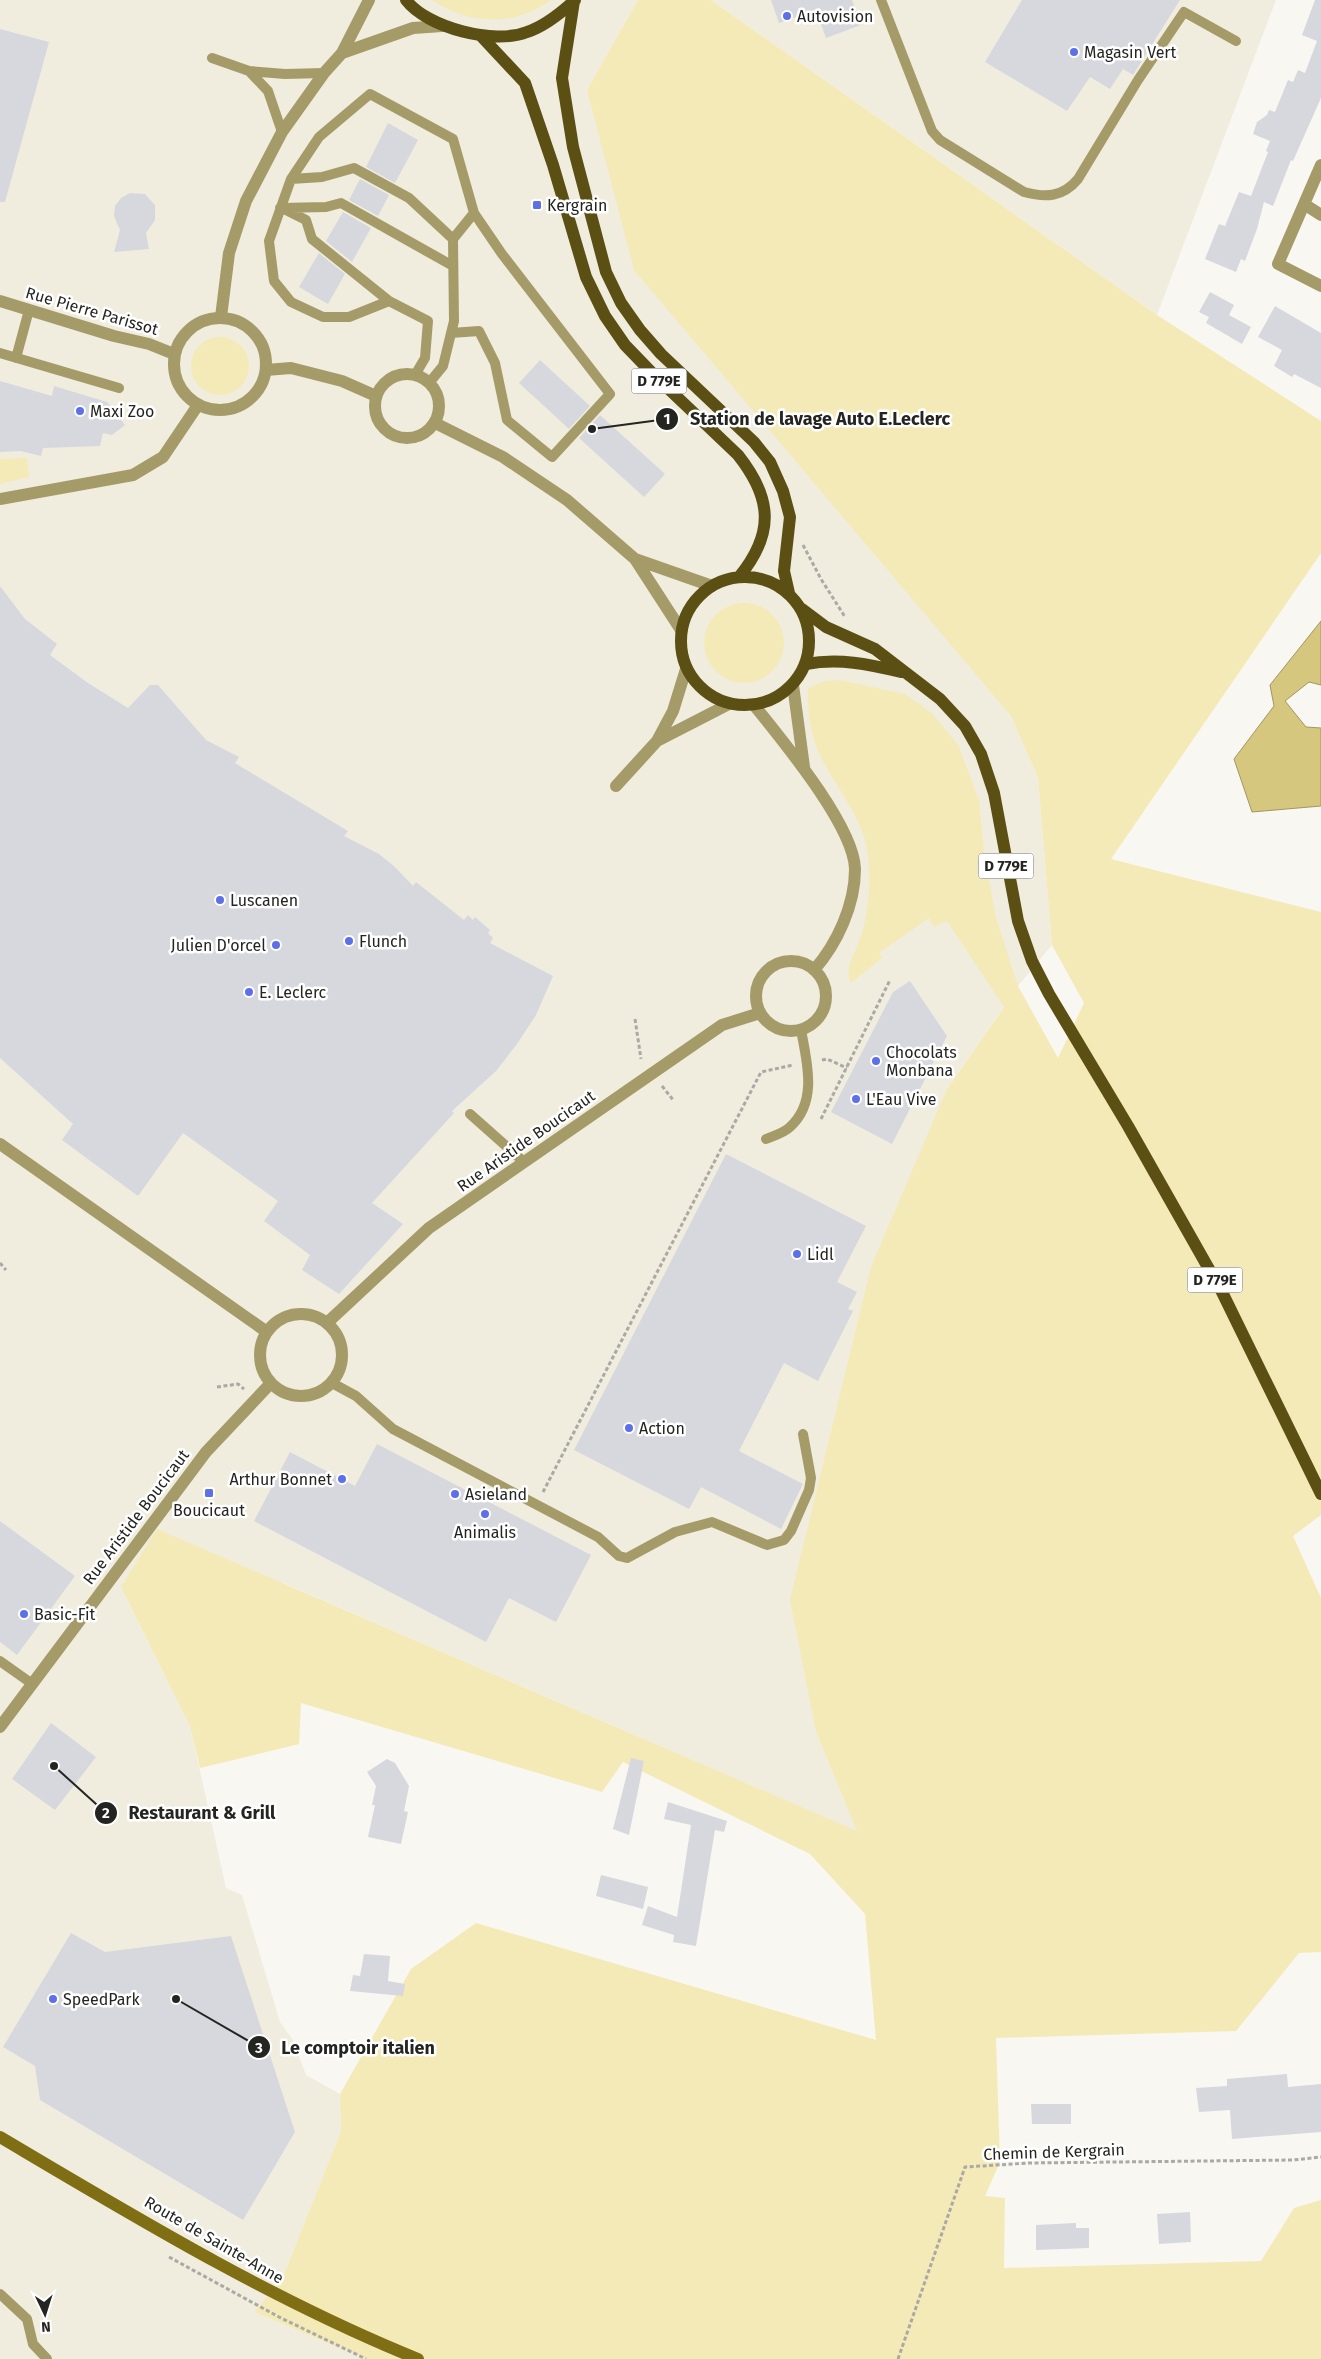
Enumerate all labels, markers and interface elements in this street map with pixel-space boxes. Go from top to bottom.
place label: Autovision [797,7,873,26]
marker: Autovision [781,10,793,22]
place label: Magasin Vert [1084,43,1177,62]
marker: Magasin Vert [1068,46,1080,58]
place label: Kergrain [547,196,607,215]
marker: Kergrain [531,199,543,211]
street label: Rue Pierre Parissot [24,283,161,339]
road number: D 779E [632,368,686,394]
place label: Maxi Zoo [90,402,154,421]
callout: Station de lavage Auto E.Leclerc [655,402,960,435]
marker: Maxi Zoo [74,405,86,417]
text: Station de lavage Auto E.Leclerc [690,408,950,430]
text: 1 [664,410,670,428]
road number: D 779E [978,854,1034,878]
place label: Luscanen [230,891,298,910]
marker: Luscanen [214,894,226,906]
place label: Flunch [359,932,407,951]
marker: Flunch [343,935,355,947]
place label: Julien D'orcel [171,936,266,955]
marker: Julien D'orcel [270,939,282,951]
place label: E. Leclerc [259,983,327,1002]
marker: E. Leclerc [243,986,255,998]
place label: Chocolats Monbana [886,1043,957,1080]
marker: Chocolats Monbana [870,1055,882,1067]
street label: Rue Aristide Boucicaut [453,1086,599,1196]
place label: L'Eau Vive [866,1090,936,1109]
marker: L'Eau Vive [850,1093,862,1105]
place label: Lidl [807,1245,834,1264]
marker: Lidl [791,1248,803,1260]
road number: D 779E [1188,1268,1242,1292]
place label: Action [639,1419,685,1438]
marker: Action [623,1422,635,1434]
street label: Rue Aristide Boucicaut [79,1446,193,1588]
place label: Arthur Bonnet [229,1470,332,1489]
marker: Arthur Bonnet [336,1473,348,1485]
place label: Asieland [465,1485,527,1504]
marker: Boucicaut [203,1487,215,1499]
marker: Asieland [449,1488,461,1500]
place label: Boucicaut [173,1501,245,1520]
marker: Animalis [479,1508,491,1520]
place label: Animalis [454,1523,516,1542]
place label: Basic-Fit [34,1605,95,1624]
marker: Basic-Fit [18,1608,30,1620]
callout: Restaurant & Grill [94,1797,285,1830]
text: Restaurant & Grill [129,1802,276,1824]
text: 2 [102,1804,110,1822]
place label: SpeedPark [63,1990,141,2009]
marker: SpeedPark [47,1993,59,2005]
callout: Le comptoir italien [246,2031,445,2064]
text: Le comptoir italien [281,2037,435,2059]
text: 3 [254,2039,263,2057]
street label: Chemin de Kergrain [983,2140,1125,2164]
street label: Route de Sainte-Anne [141,2192,287,2288]
north arrow [20,2289,70,2339]
text: N [41,2318,51,2335]

